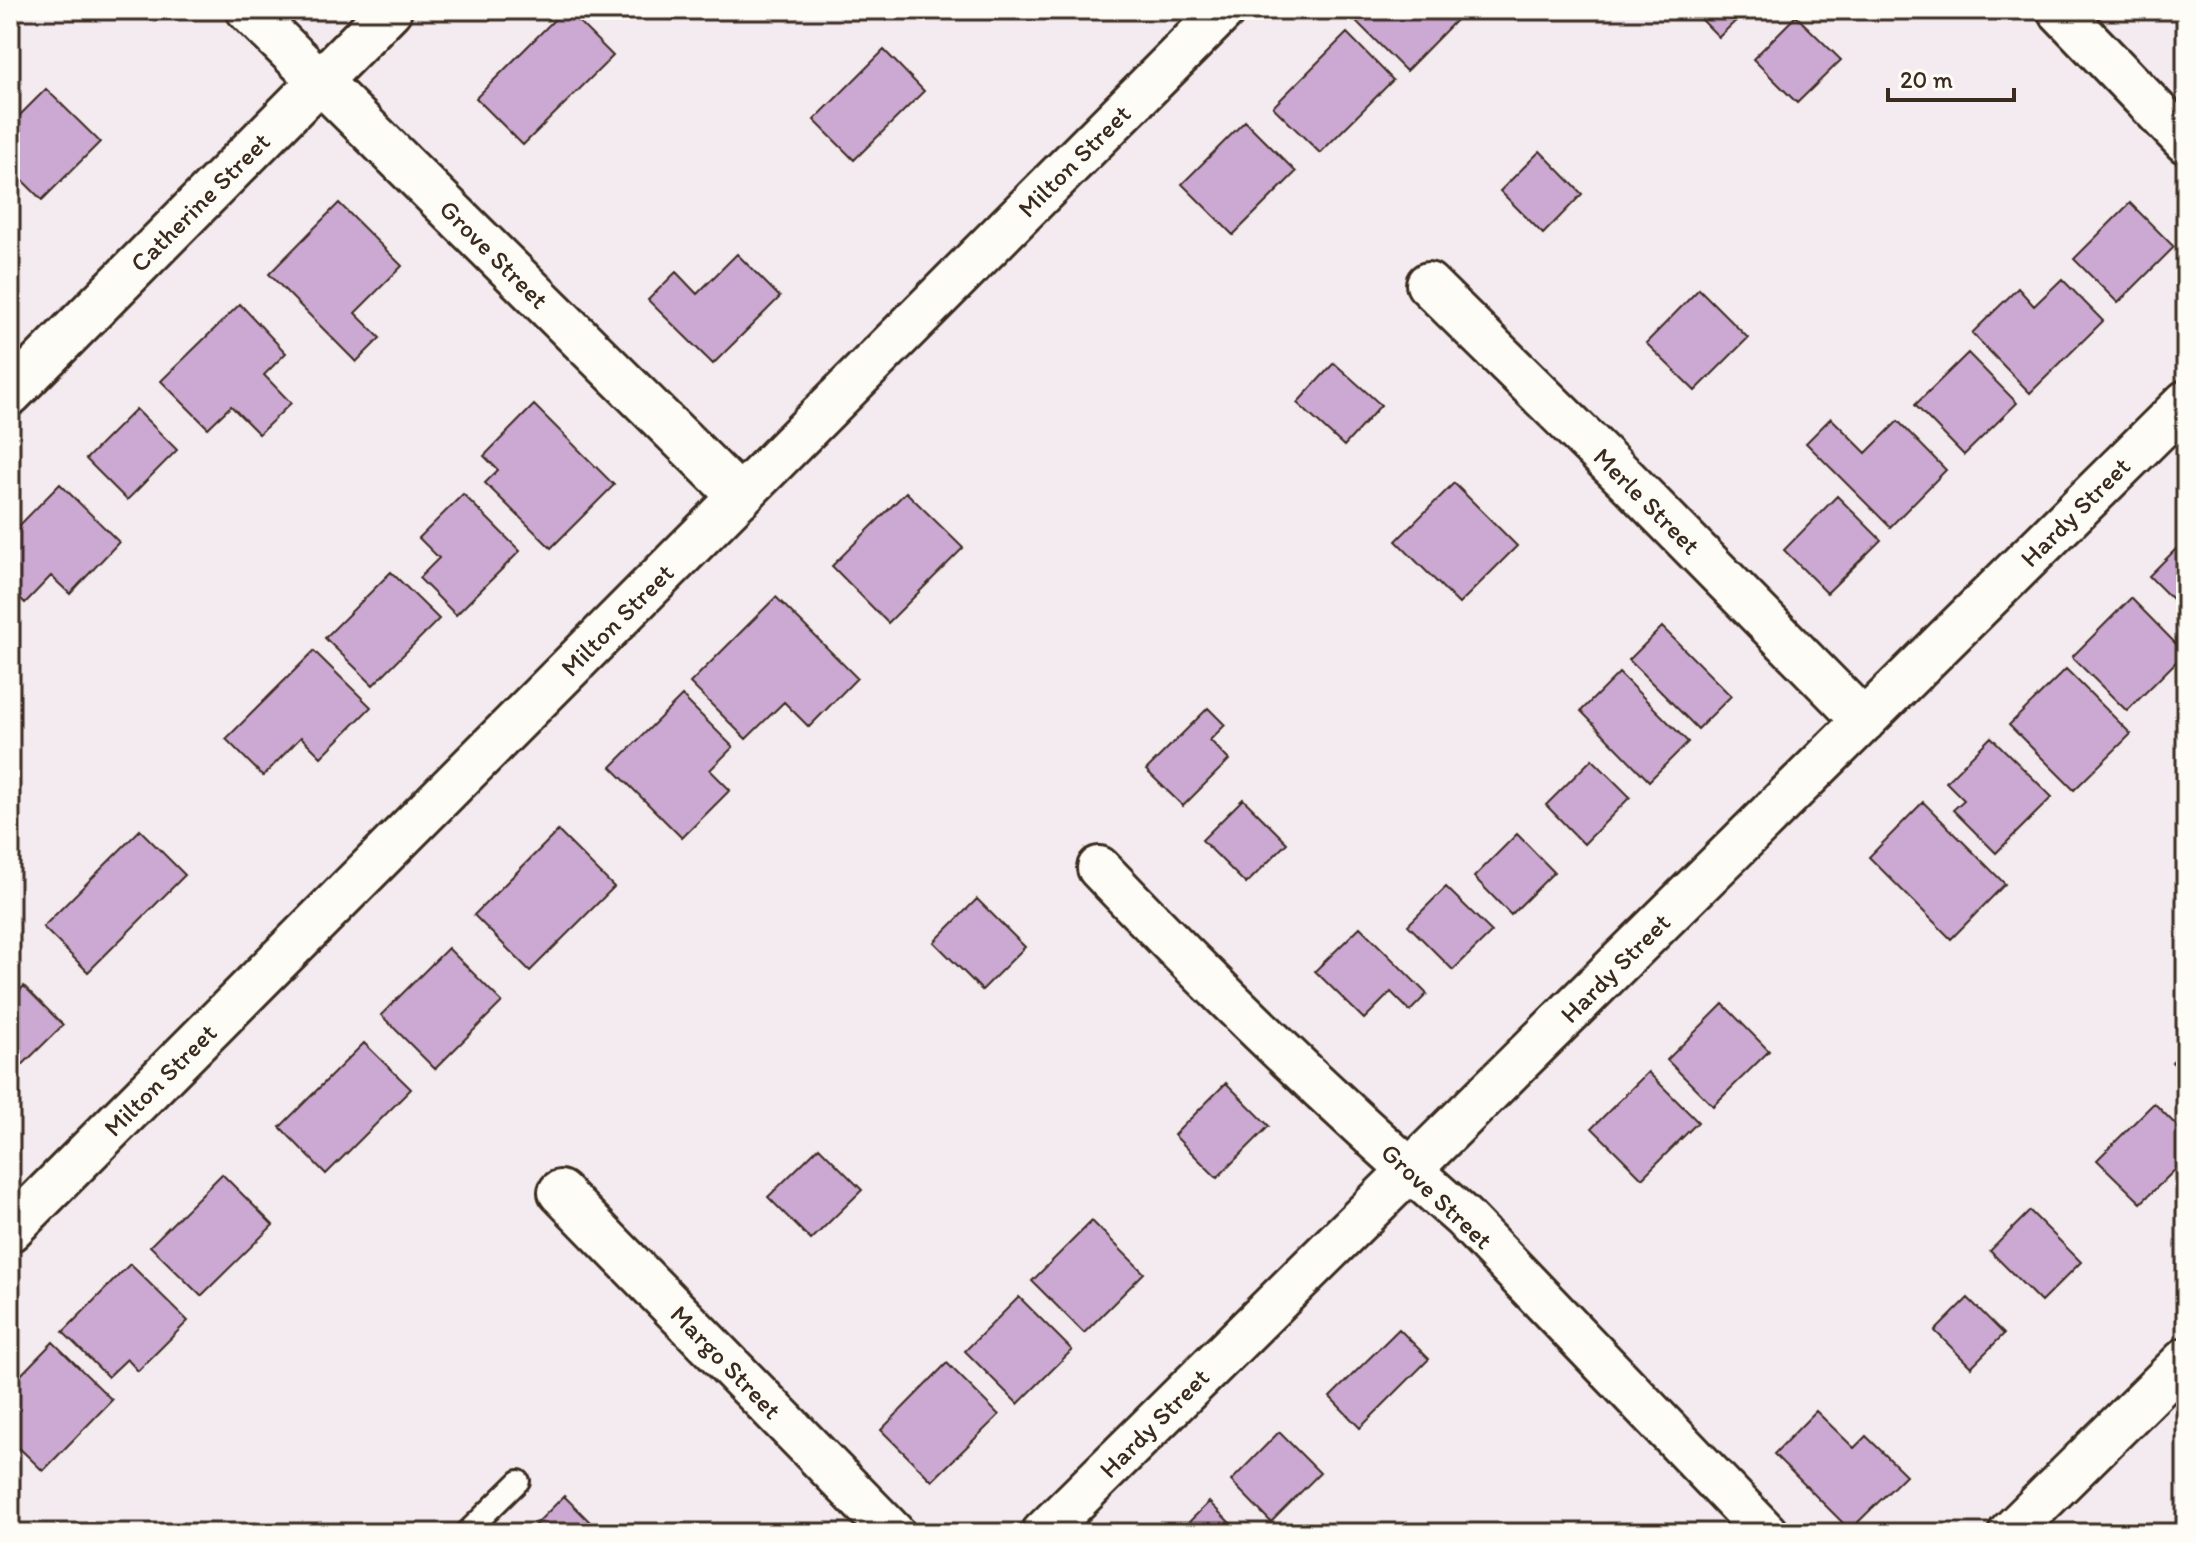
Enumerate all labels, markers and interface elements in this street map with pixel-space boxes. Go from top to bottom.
scale bar [1888,52,2014,102]
text: 20 m [1900,65,1953,94]
street label: Milton Street [1011,98,1137,224]
street label: Catherine Street [123,125,277,279]
street label: Grove Street [433,193,555,315]
street label: Merle Street [1587,441,1707,561]
street label: Hardy Street [2013,450,2137,574]
street label: Milton Street [554,557,680,683]
street label: Hardy Street [1553,906,1677,1030]
street label: Milton Street [97,1017,223,1143]
street label: Grove Street [1374,1136,1500,1256]
street label: Margo Street [664,1298,788,1426]
street label: Hardy Street [1092,1361,1216,1485]

